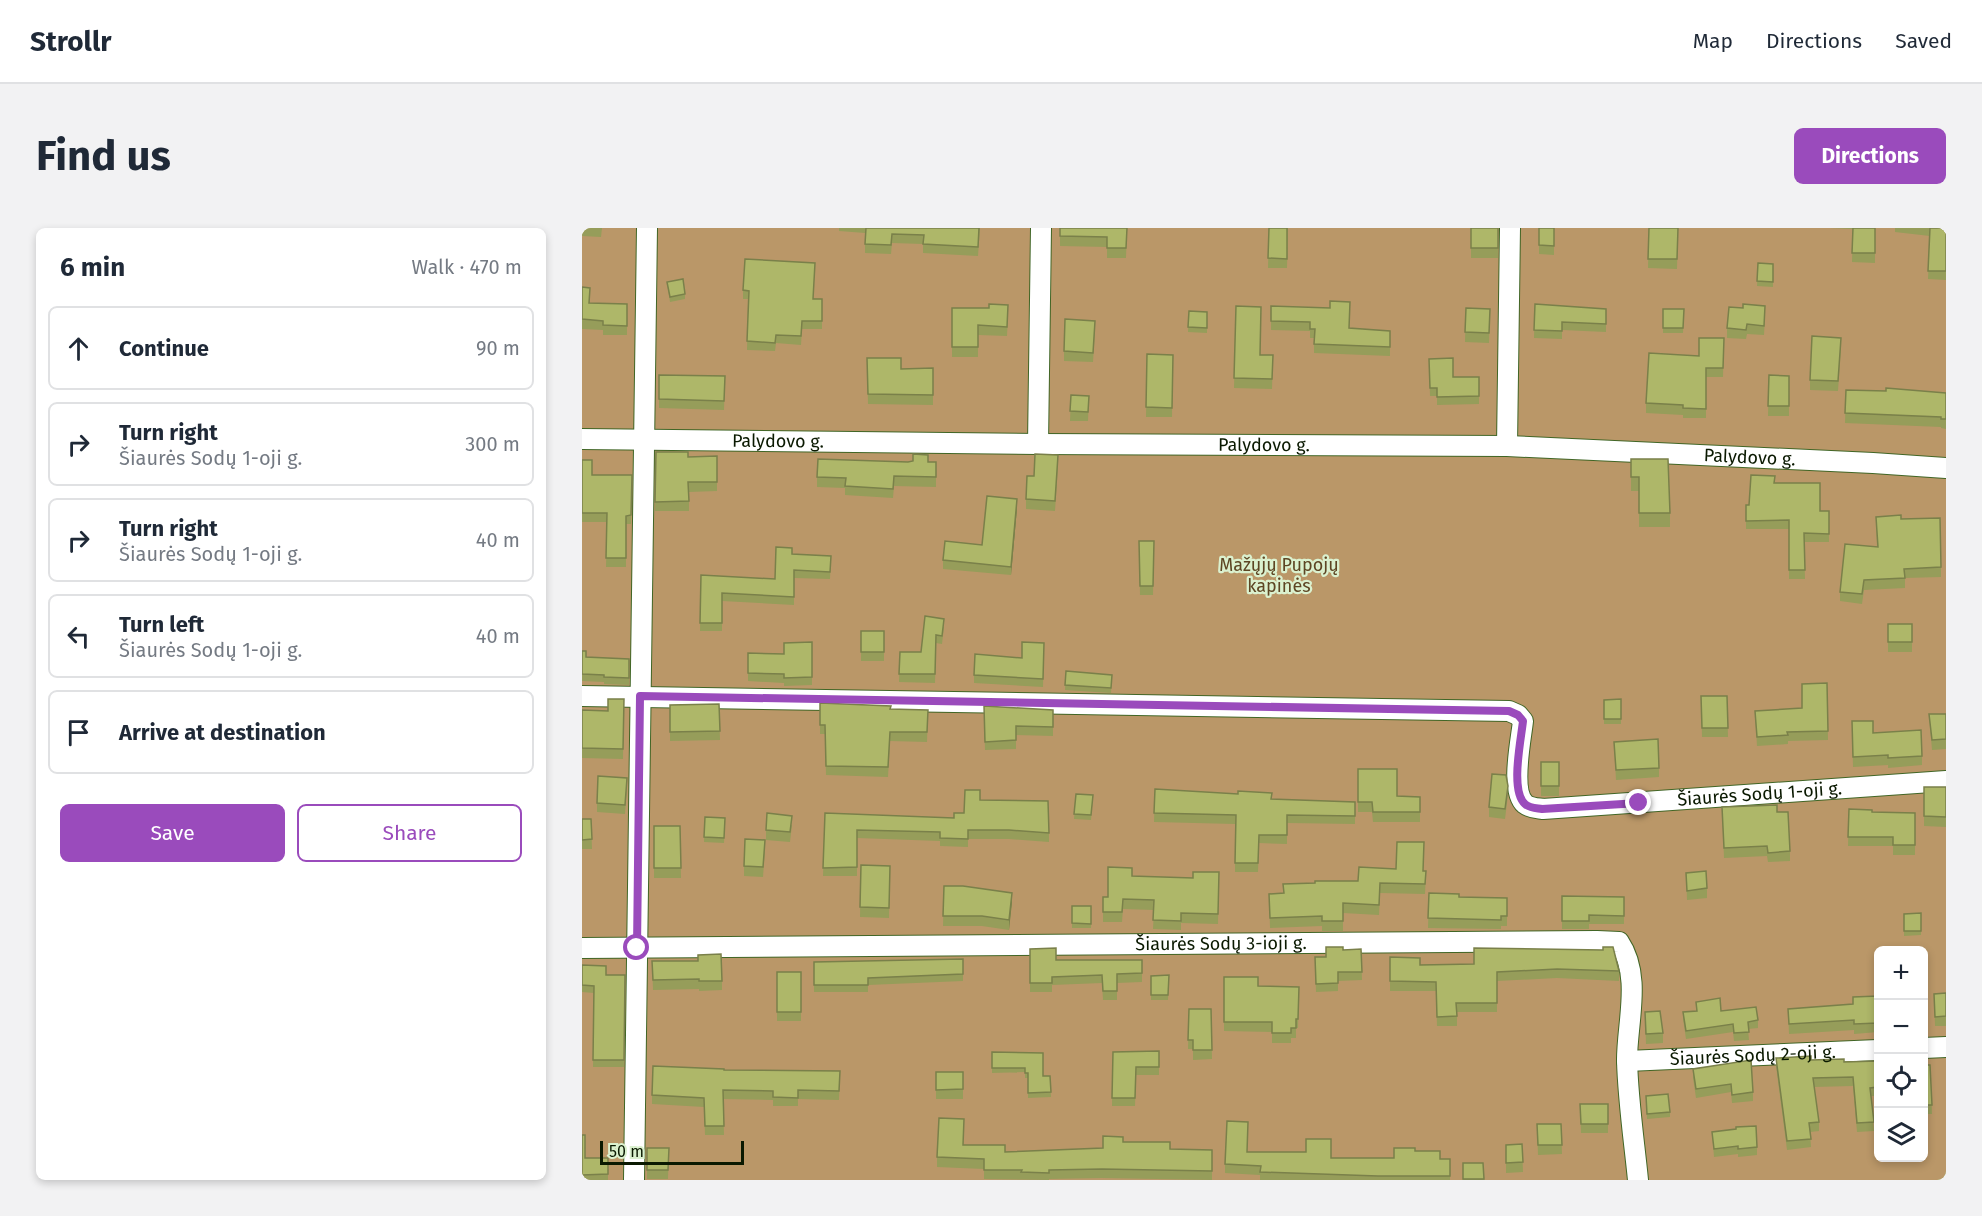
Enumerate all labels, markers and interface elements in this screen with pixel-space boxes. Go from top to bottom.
text: Strollr [30,25,111,58]
text: Map [1693,28,1733,54]
text: Directions [1766,28,1862,54]
text: Saved [1895,28,1952,54]
button: Directions [1794,128,1946,184]
text: Find us [36,131,171,181]
text: 6 min [60,252,125,283]
text: Walk · 470 m [412,255,522,279]
icon: ahead [62,332,95,365]
text: Continue [119,335,209,362]
text: 90 m [476,336,520,360]
text: Turn right [119,419,218,446]
icon: right [62,428,95,461]
street label: Palydovo g. [732,430,824,453]
text: 300 m [465,432,520,456]
street label: Palydovo g. [1218,434,1310,456]
street label: Palydovo g. [1703,444,1796,470]
text: Šiaurės Sodų 1-oji g. [119,446,302,470]
text: Turn right [119,515,218,542]
icon: right [62,524,95,557]
text: 40 m [476,528,520,552]
text: Šiaurės Sodų 1-oji g. [119,542,302,566]
park label: Mažųjų Pupojų kapinės [1219,554,1339,597]
text: Turn left [119,611,204,638]
icon: left [62,620,95,653]
text: 40 m [476,624,520,648]
text: Šiaurės Sodų 1-oji g. [119,638,302,662]
icon: arrive [62,716,95,749]
text: Arrive at destination [119,719,326,746]
street label: Šiaurės Sodų 1-oji g. [1677,777,1843,811]
route end [1625,789,1651,815]
button: Save [60,804,285,862]
button: Share [297,804,522,862]
street label: Šiaurės Sodų 3-ioji g. [1135,932,1307,955]
route start [623,934,649,960]
map controls [1874,946,1928,1162]
button: + [1874,946,1928,1000]
button: − [1874,1000,1928,1054]
street label: Šiaurės Sodų 2-oji g. [1669,1041,1836,1070]
button: locate [1874,1054,1928,1108]
button: layers [1874,1108,1928,1162]
scale bar [600,1138,744,1166]
text: 50 m [609,1142,644,1161]

